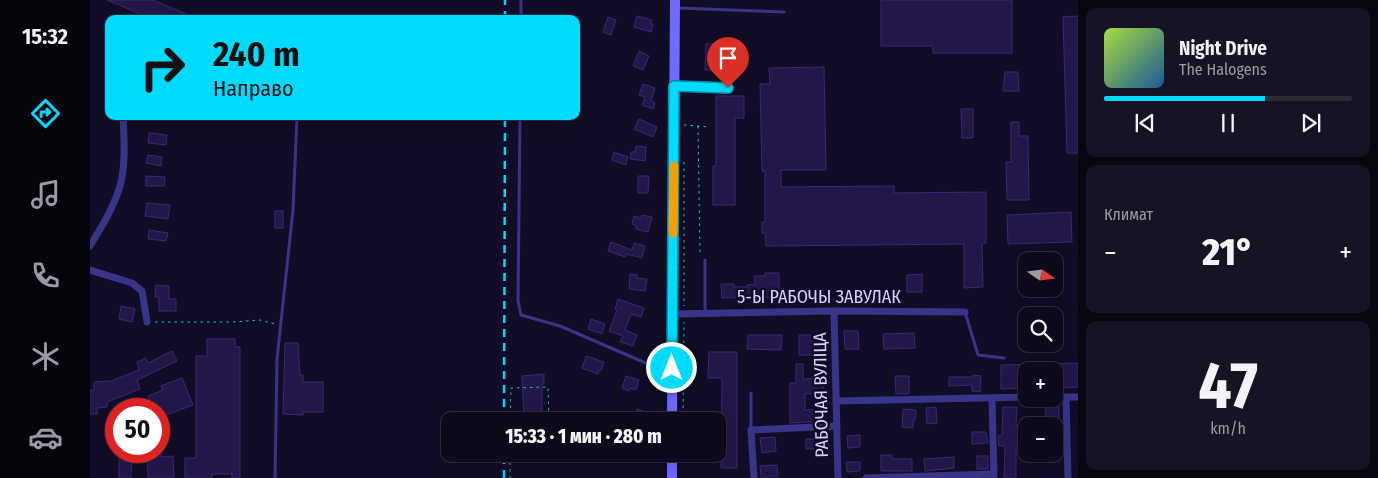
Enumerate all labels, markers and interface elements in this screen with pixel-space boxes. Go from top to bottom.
text: 15:32 [22,23,68,50]
text: 240 m [213,33,300,75]
icon: right [130,35,195,100]
pin [707,37,749,88]
text: Night Drive [1179,37,1267,60]
icon: arrive [714,44,742,72]
text: The Halogens [1179,60,1267,79]
text: Направо [213,75,294,102]
icon: directions [28,96,63,131]
icon: previous [1131,109,1159,137]
icon: pause [1214,109,1242,137]
icon: next [1297,109,1325,137]
icon: music [28,177,63,212]
text: Климат [1104,205,1153,224]
text: 21° [1202,229,1254,275]
text: − [1104,236,1117,269]
text: + [1339,236,1352,269]
north arrow [1018,252,1062,298]
map controls [1018,252,1063,462]
icon: phone [28,258,63,293]
street label: 5-Ы РАБОЧЫ ЗАВУЛАК [737,286,901,308]
button: search [1018,307,1063,352]
street label: РАБОЧАЯ ВУЛІЦА [809,332,833,458]
icon: climate [28,339,63,374]
position arrow [645,341,697,393]
text: 47 [1198,347,1258,425]
button: + [1018,362,1063,407]
speed limit sign: 50 [105,398,170,463]
button: − [1018,417,1063,462]
text: km/h [1210,419,1246,438]
icon: car [28,420,63,455]
text: 15:33 · 1 мин · 280 m [505,425,662,448]

